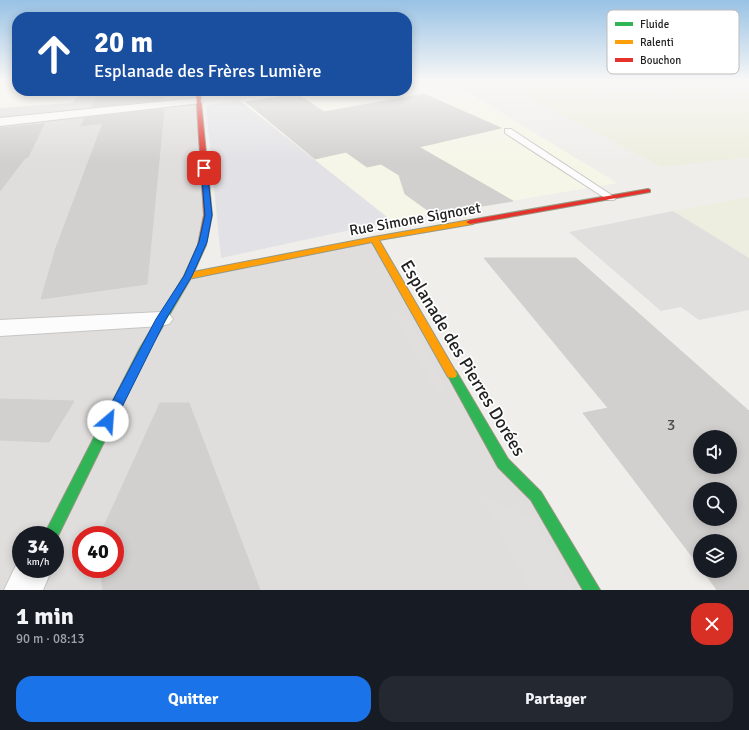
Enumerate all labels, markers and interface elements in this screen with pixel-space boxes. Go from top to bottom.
legend [607,10,739,74]
text: Fluide [640,18,669,31]
text: 20 m [94,26,153,60]
icon: ahead [28,28,80,80]
text: Ralenti [640,36,674,49]
text: Bouchon [640,54,681,67]
text: Esplanade des Frères Lumière [94,60,322,82]
pin [187,151,221,185]
icon: arrive [193,157,215,179]
street label: Rue Simone Signoret [348,199,482,239]
street label: Esplanade des Pierres Dorées [396,256,530,460]
position arrow [87,400,129,442]
house number: 3 [667,415,675,435]
map controls [693,430,737,578]
button: sound [693,430,737,474]
button: search [693,482,737,526]
speed limit sign: 40 [72,526,124,578]
text: 34 [27,534,49,559]
button: layers [693,534,737,578]
text: km/h [27,556,49,568]
text: 1 min [16,601,74,631]
button: close [691,603,733,645]
text: 90 m · 08:13 [16,631,85,647]
button: Quitter [16,676,371,722]
button: Partager [379,676,733,722]

